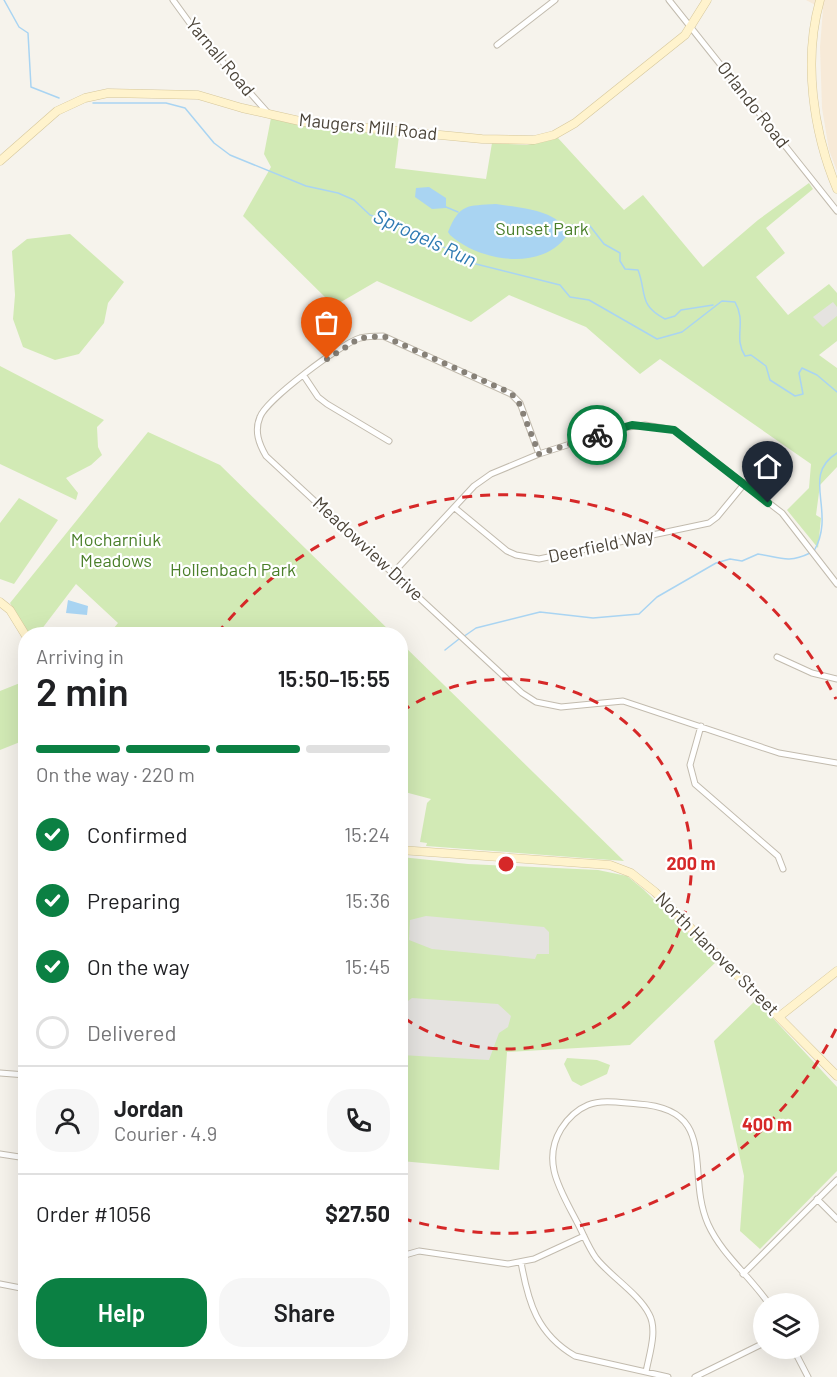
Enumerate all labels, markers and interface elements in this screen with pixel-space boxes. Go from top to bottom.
street label: Yarnall Road [182,13,260,100]
street label: Orlando Road [713,57,794,152]
street label: Maugers Mill Road [298,108,438,144]
water label: Sprogels Run [370,203,481,271]
park label: Sunset Park [495,217,589,239]
pin [301,297,352,359]
icon: bag [310,306,343,339]
courier [567,405,627,465]
icon: bike [581,419,614,452]
pin [742,441,793,503]
icon: home [751,450,784,483]
street label: Meadowview Drive [309,491,428,605]
street label: Deerfield Way [546,523,656,567]
park label: Mocharniuk Meadows [71,528,161,571]
park label: Hollenbach Park [170,558,296,580]
text: Arriving in [36,644,124,668]
text: 15:50–15:55 [278,665,390,691]
text: 2 min [36,667,129,714]
text: On the way · 220 m [36,762,195,786]
icon: check [36,818,69,851]
text: Confirmed [87,821,187,847]
text: 15:24 [344,822,390,846]
text: 200 m [666,852,716,874]
centre of rings [496,854,516,874]
icon: check [36,884,69,917]
text: Preparing [87,887,180,913]
street label: North Hanover Street [651,887,784,1020]
text: 15:36 [345,888,390,912]
icon: check [36,950,69,983]
text: On the way [87,953,190,979]
text: 15:45 [345,954,390,978]
text: Delivered [87,1019,176,1045]
button: person [36,1089,99,1152]
button: phone [327,1089,390,1152]
text: Jordan [114,1095,183,1121]
text: 400 m [742,1113,792,1135]
text: Courier · 4.9 [114,1121,217,1145]
text: Order #1056 [36,1200,151,1226]
text: $27.50 [325,1200,390,1226]
button: Help [36,1278,207,1347]
button: Share [219,1278,390,1347]
map controls [753,1293,819,1359]
button: layers [753,1293,819,1359]

